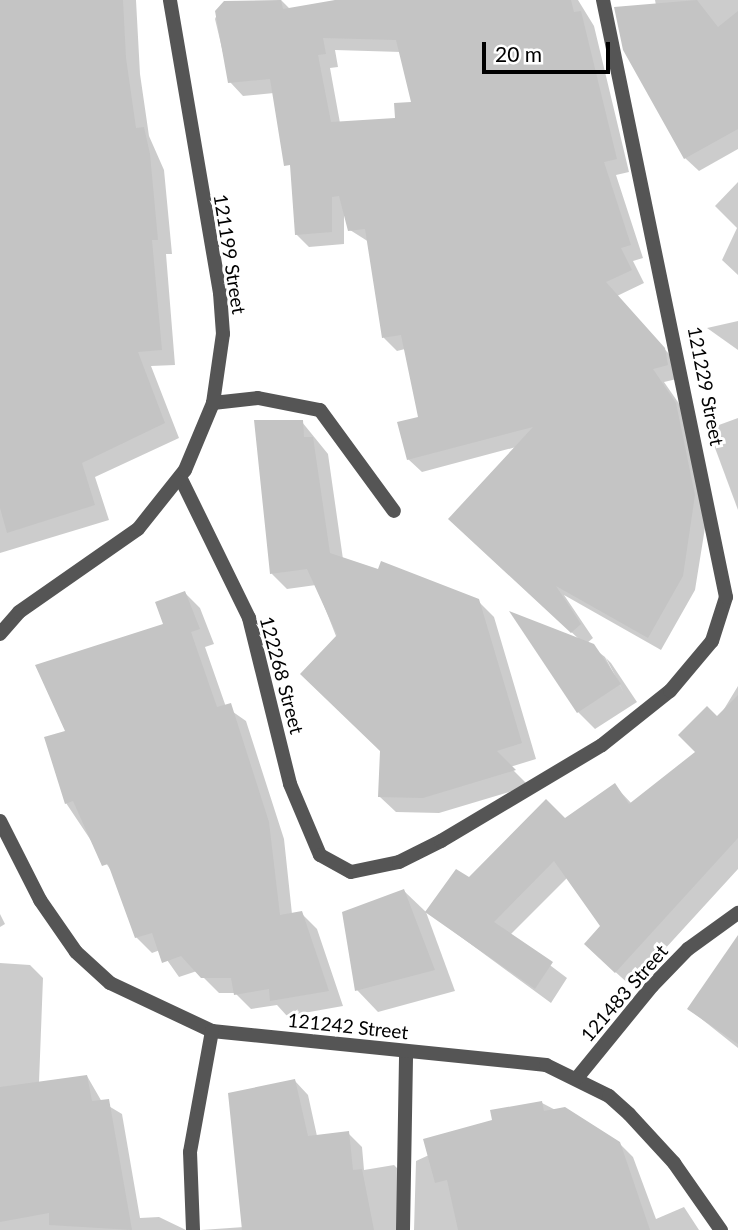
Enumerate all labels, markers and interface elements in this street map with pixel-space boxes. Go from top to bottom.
scale bar [486,28,614,72]
text: 20 m [495,41,542,66]
street label: 121199 Street [209,192,251,316]
street label: 121229 Street [683,324,729,448]
street label: 122268 Street [255,614,309,736]
street label: 121483 Street [576,940,672,1046]
street label: 121242 Street [287,1008,409,1044]

